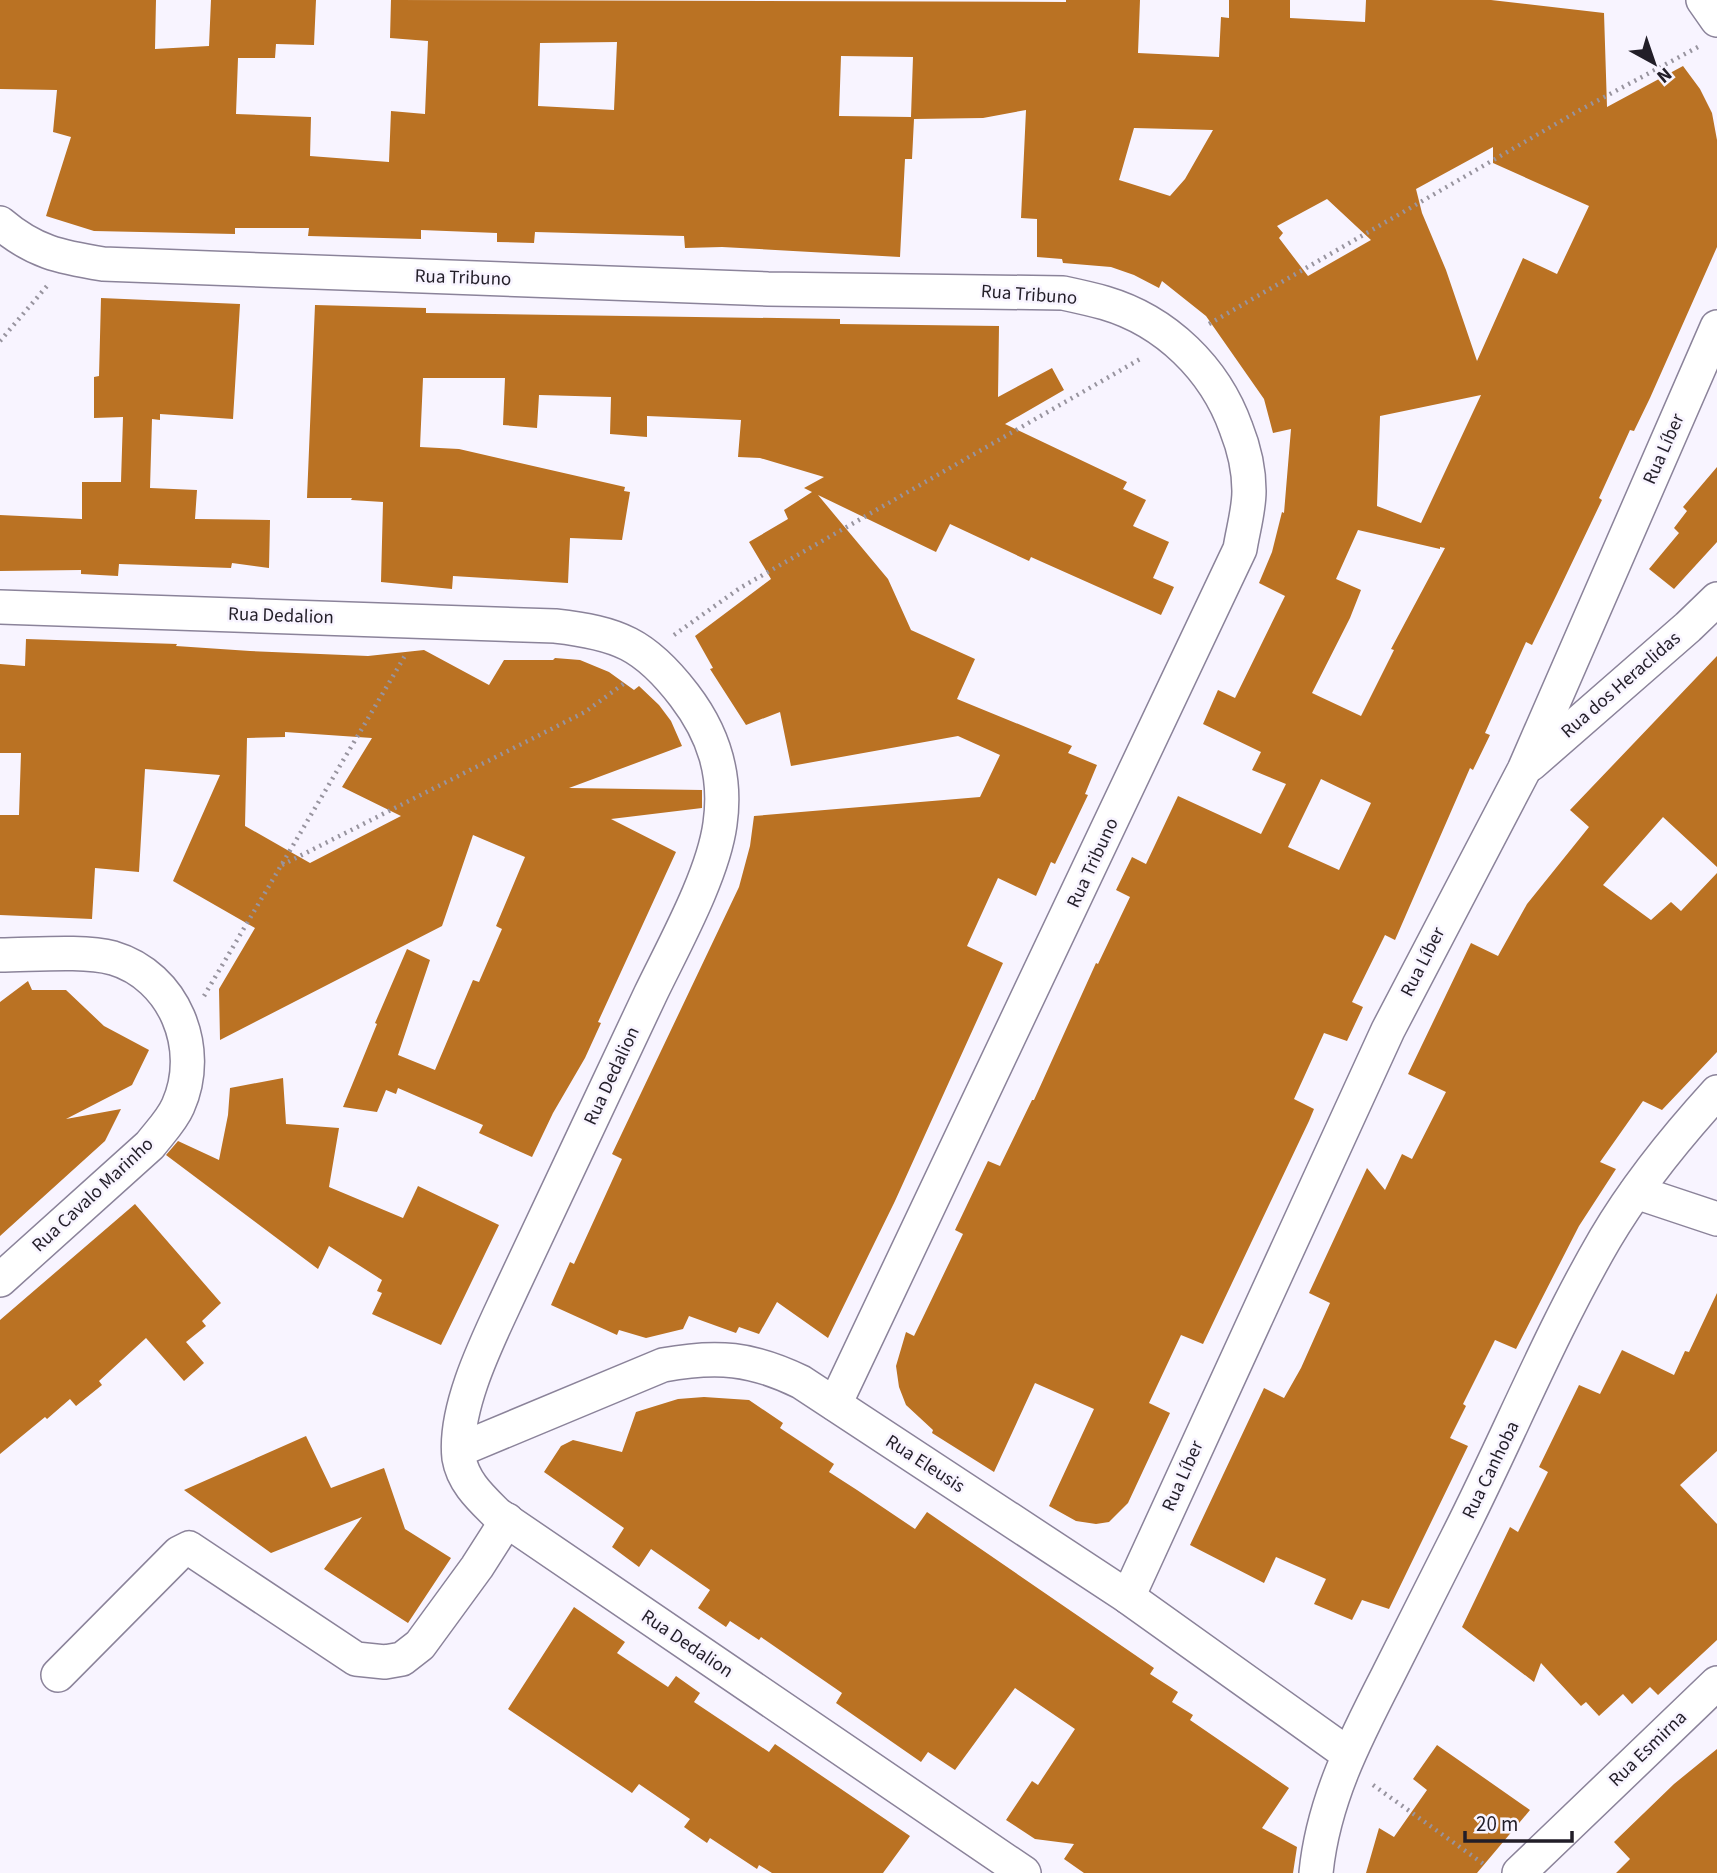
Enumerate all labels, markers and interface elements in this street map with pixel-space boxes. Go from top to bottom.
north arrow [1619,28,1689,98]
text: N [1650,60,1677,89]
street label: Rua Tribuno [414,263,512,293]
street label: Rua Tribuno [980,278,1078,312]
street label: Rua Líber [1636,409,1692,489]
street label: Rua Dedalion [228,601,334,631]
street label: Rua dos Heraclidas [1555,625,1687,745]
street label: Rua Tribuno [1060,814,1126,912]
street label: Rua Líber [1394,922,1452,1002]
street label: Rua Dedalion [577,1022,647,1130]
street label: Rua Cavalo Marinho [26,1131,160,1259]
street label: Rua Canhoba [1456,1417,1526,1523]
street label: Rua Eleusis [880,1428,970,1500]
street label: Rua Líber [1155,1436,1211,1516]
street label: Rua Dedalion [636,1603,738,1685]
street label: Rua Esmirna [1603,1705,1693,1793]
scale bar [1465,1800,1572,1844]
text: 20 m [1476,1809,1518,1839]

